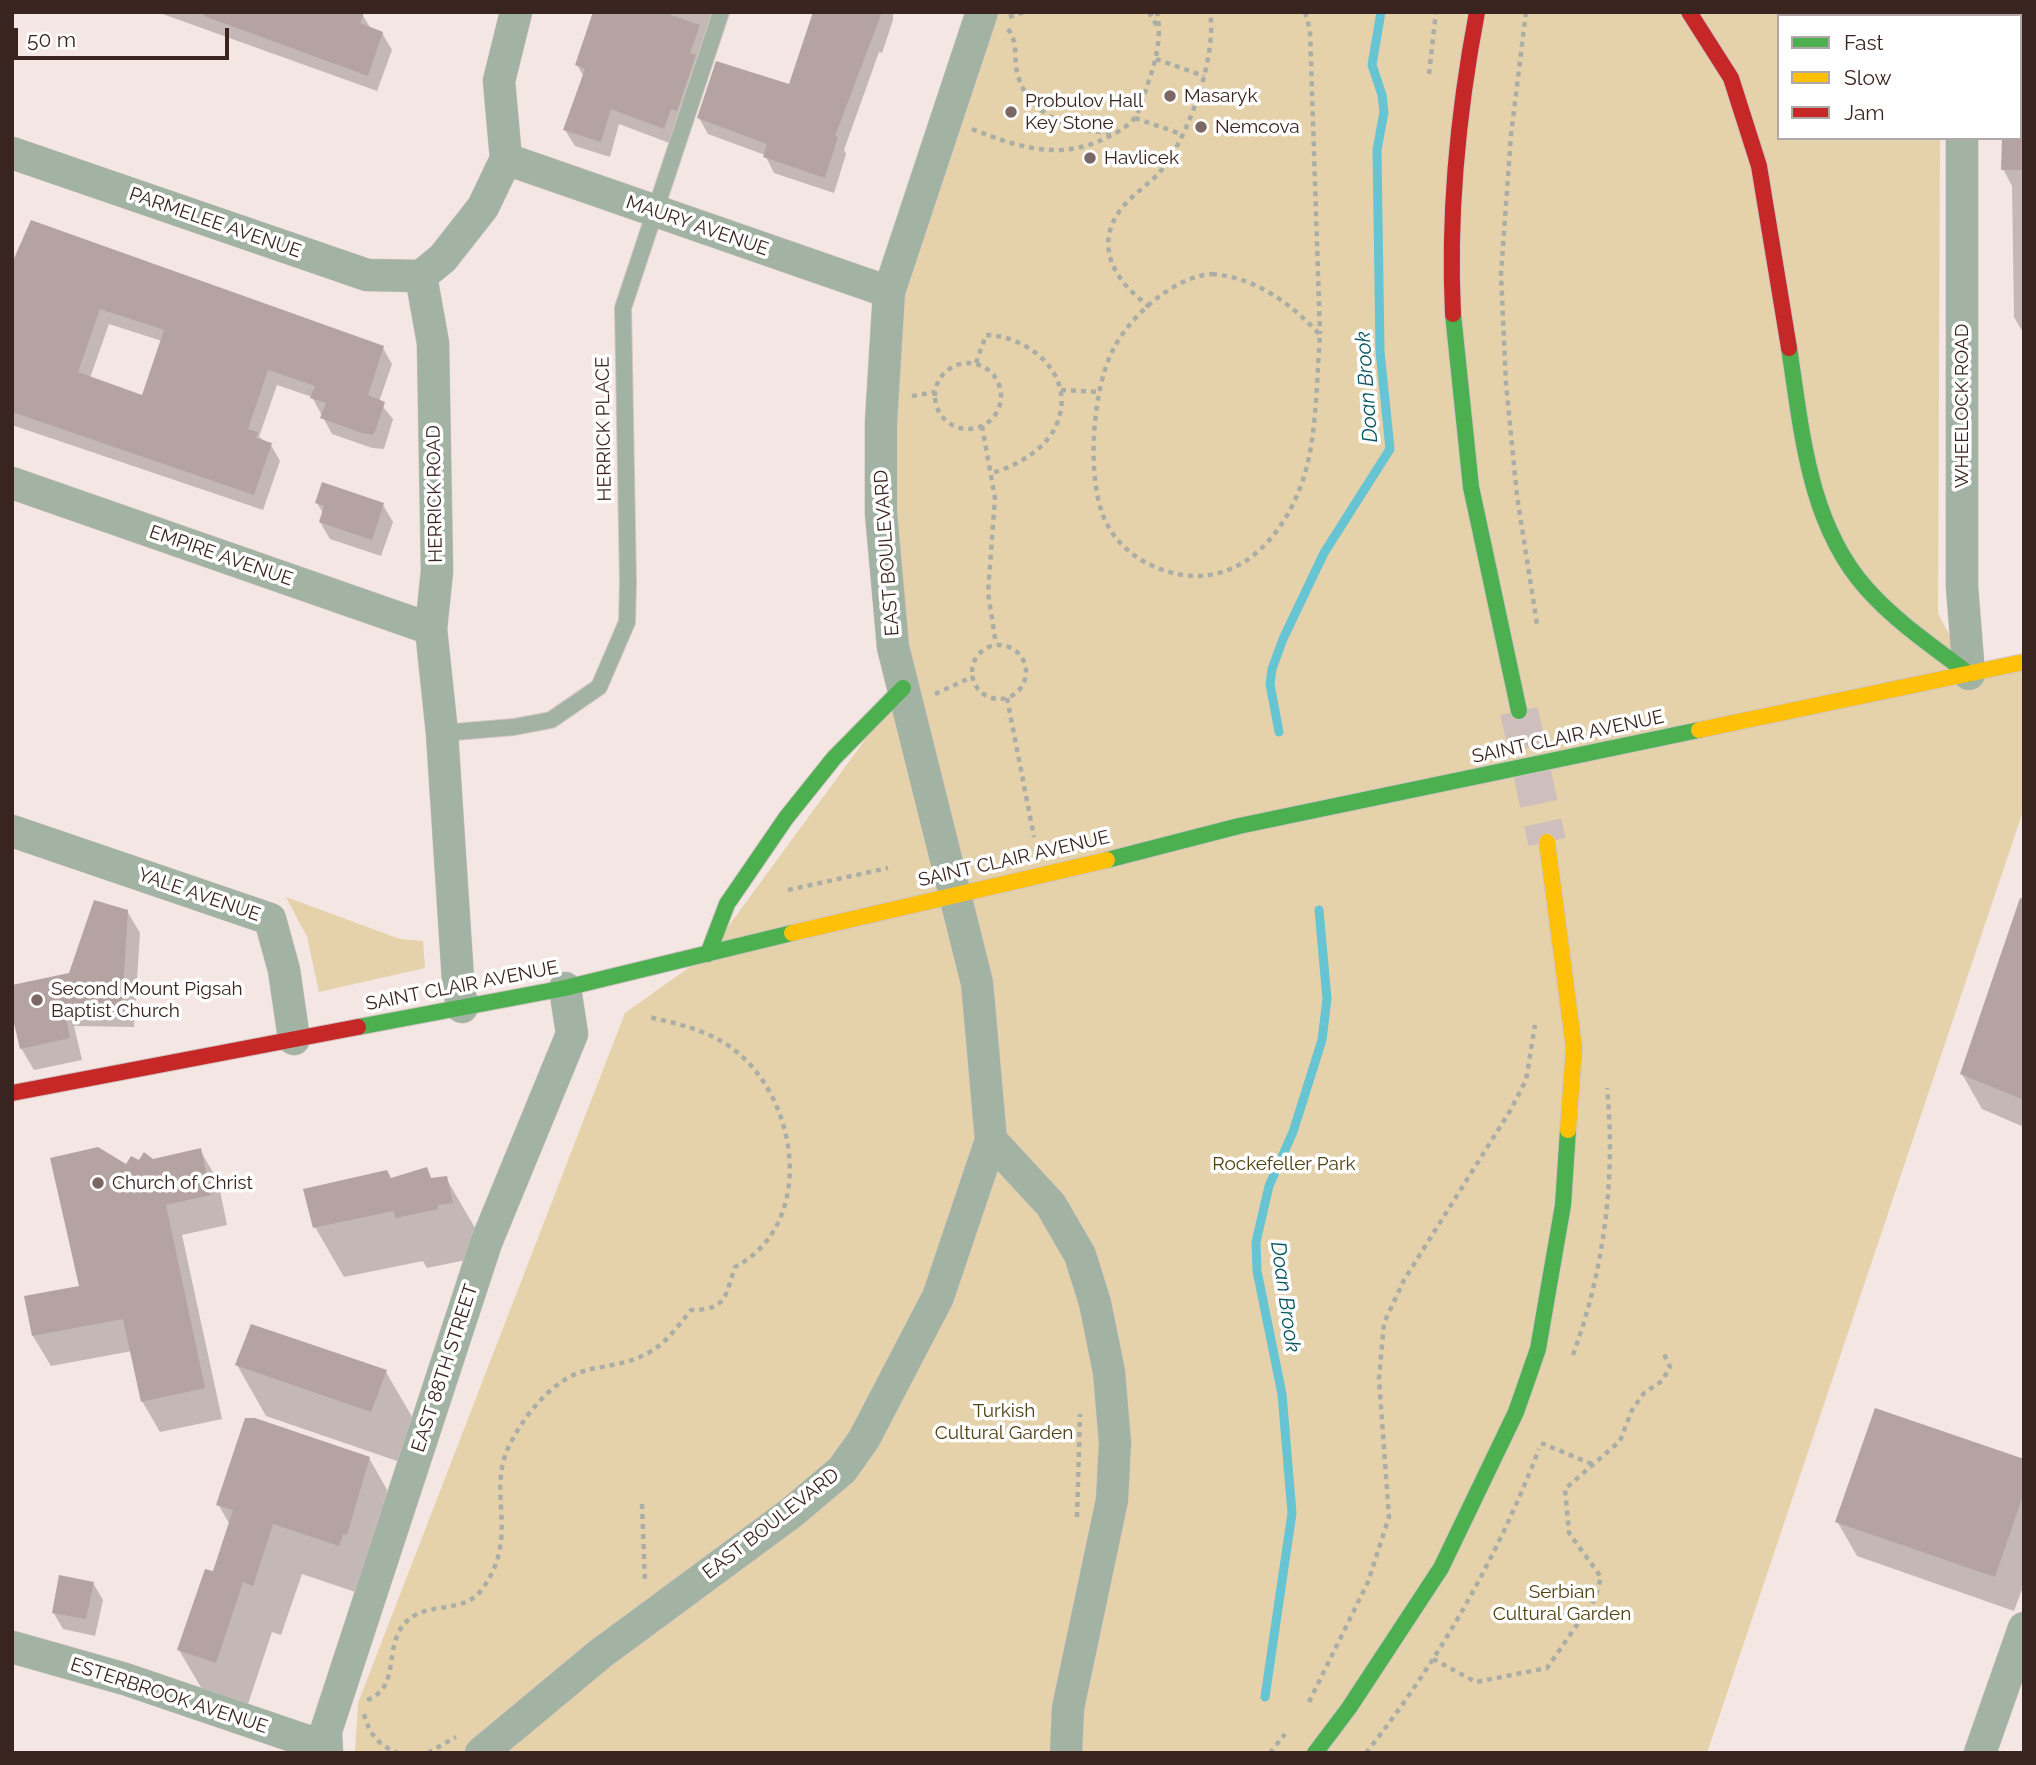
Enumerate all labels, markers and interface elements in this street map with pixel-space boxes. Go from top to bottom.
scale bar [18,14,233,58]
legend [1777,14,2022,140]
text: 50 m [27,27,76,52]
text: Fast [1844,30,1884,55]
text: Slow [1844,65,1892,90]
place label: Masaryk [1184,85,1257,107]
marker: Masaryk [1162,88,1178,104]
place label: Probulov Hall Key Stone [1025,90,1143,134]
text: Jam [1844,100,1885,125]
marker: Probulov Hall Key Stone [1003,104,1019,120]
place label: Nemcova [1215,116,1300,138]
marker: Nemcova [1193,119,1209,135]
place label: Havlicek [1104,147,1179,169]
marker: Havlicek [1082,150,1098,166]
street label: PARMELEE AVENUE [126,183,304,263]
street label: MAURY AVENUE [623,191,771,261]
street label: WHEELOCK ROAD [1951,324,1973,488]
water label: Doan Brook [1351,330,1383,444]
street label: HERRICK PLACE [591,356,617,502]
street label: HERRICK ROAD [422,425,448,563]
street label: EAST BOULEVARD [870,469,904,637]
street label: EMPIRE AVENUE [146,521,296,591]
street label: SAINT CLAIR AVENUE [1470,706,1666,768]
street label: SAINT CLAIR AVENUE [916,826,1112,892]
street label: YALE AVENUE [135,863,263,927]
street label: SAINT CLAIR AVENUE [364,956,560,1016]
place label: Second Mount Pigsah Baptist Church [51,978,243,1022]
marker: Second Mount Pigsah Baptist Church [29,992,45,1008]
park label: Rockefeller Park [1212,1153,1356,1175]
place label: Church of Christ [112,1172,253,1194]
marker: Church of Christ [90,1175,106,1191]
water label: Doan Brook [1265,1240,1305,1354]
street label: EAST 88TH STREET [407,1281,483,1455]
park label: Turkish Cultural Garden [935,1400,1073,1444]
street label: EAST BOULEVARD [698,1464,844,1584]
park label: Serbian Cultural Garden [1493,1581,1631,1625]
street label: ESTERBROOK AVENUE [68,1653,270,1739]

